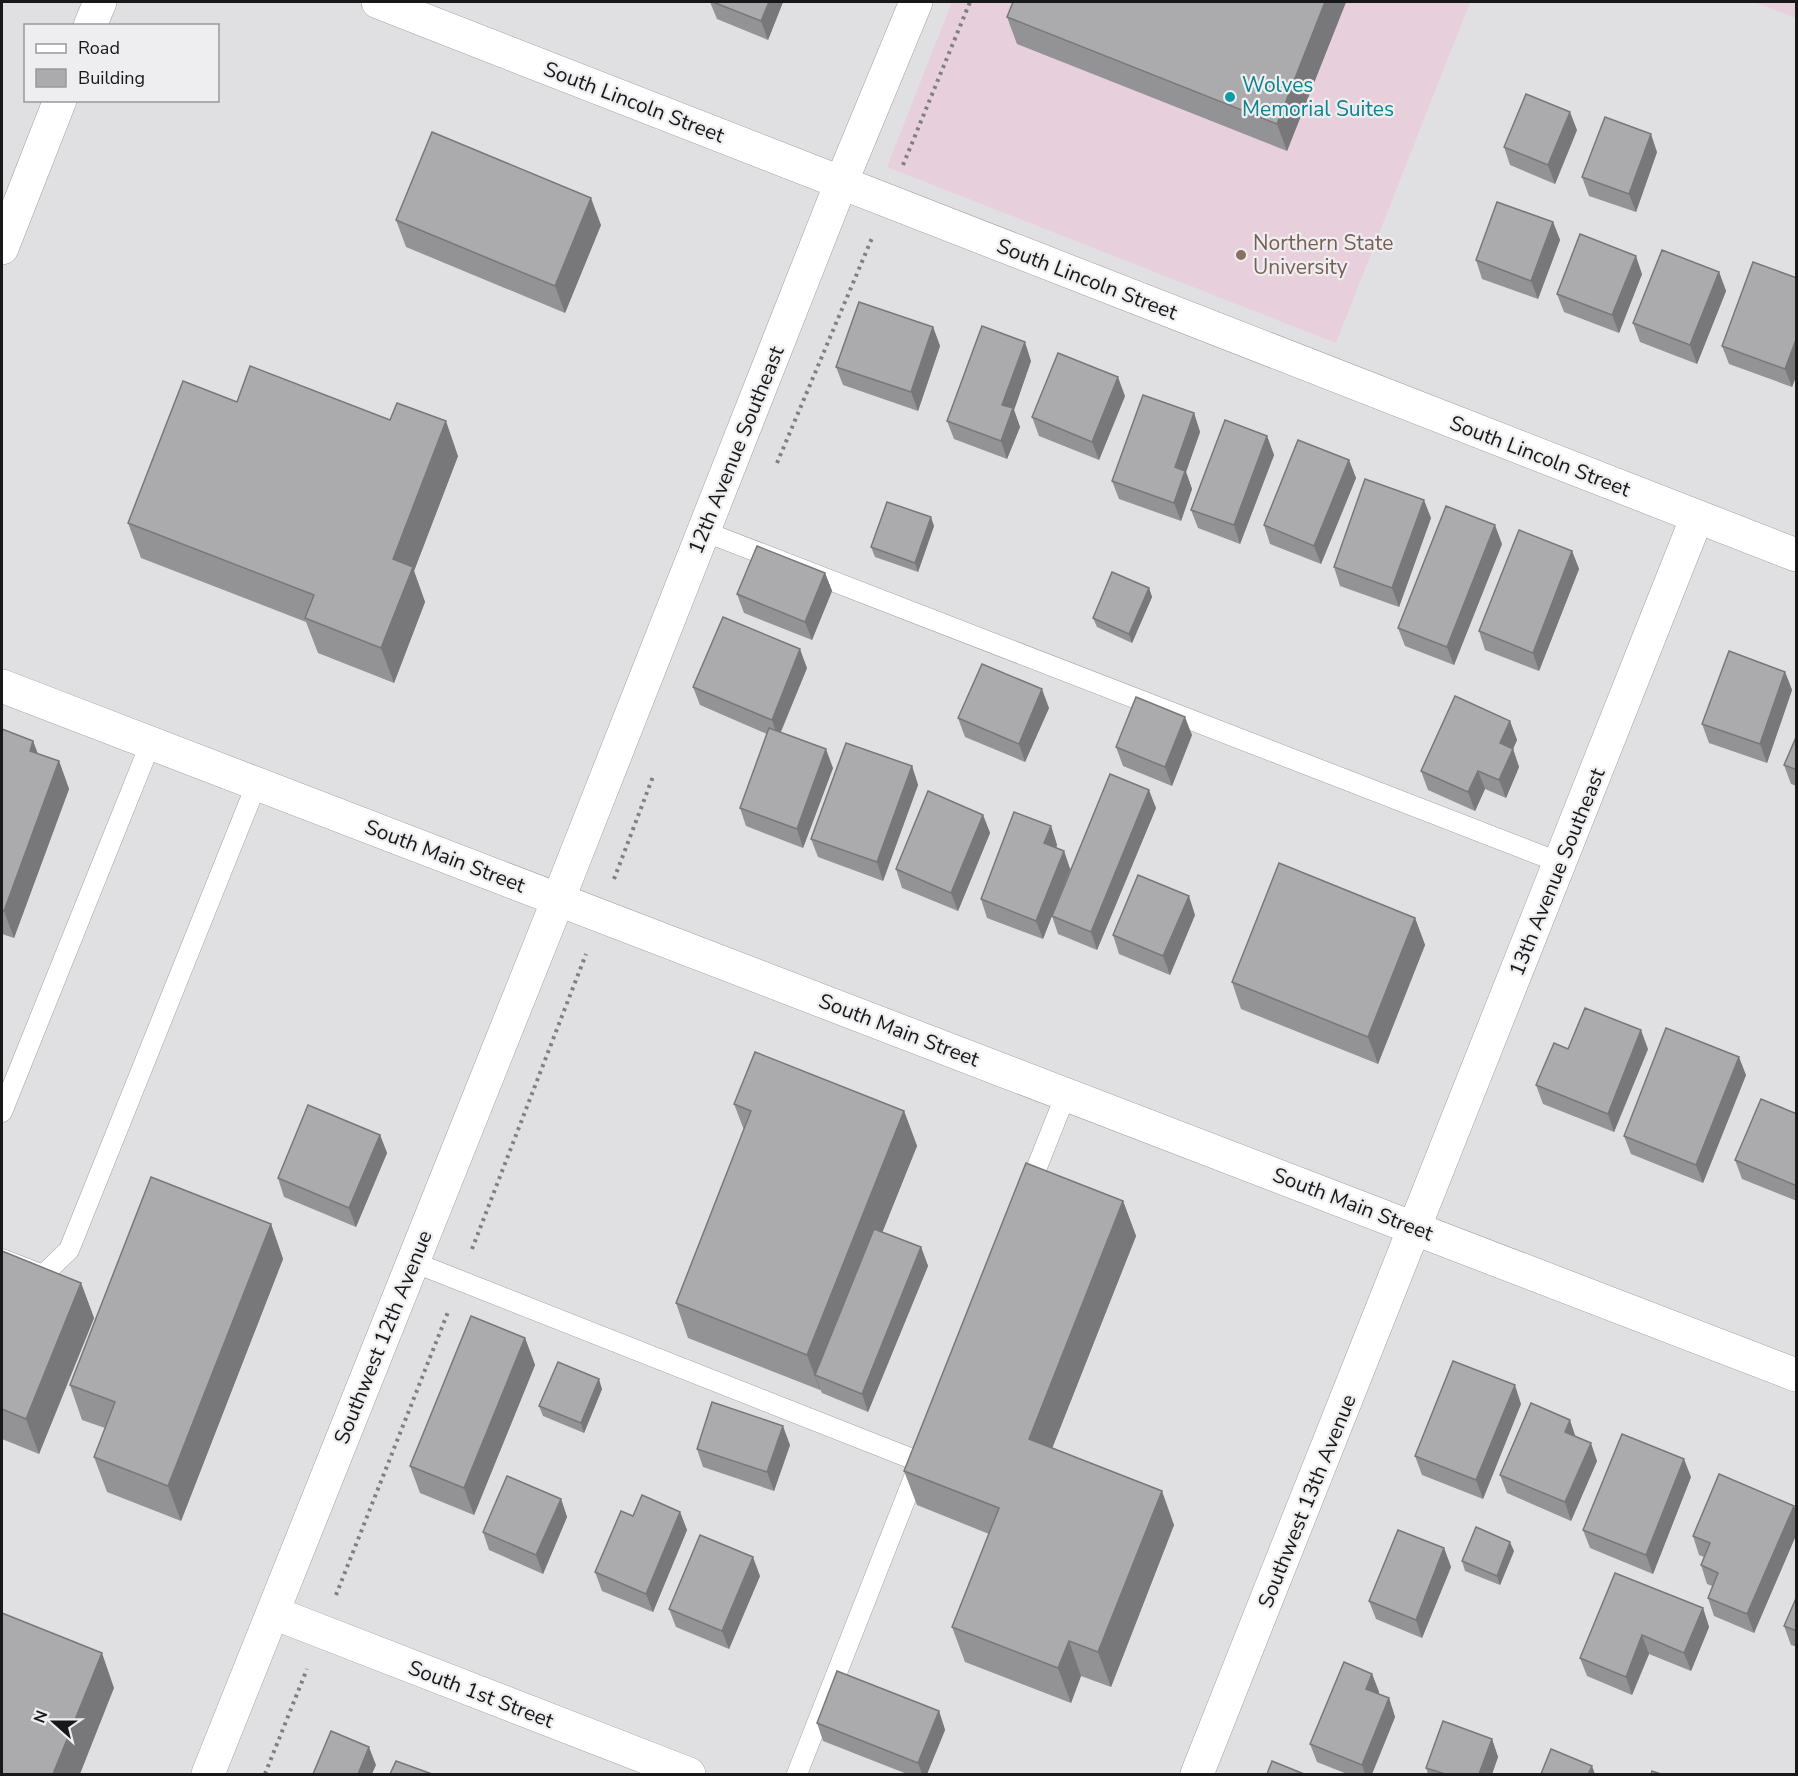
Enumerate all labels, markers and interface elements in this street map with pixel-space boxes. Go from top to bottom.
legend [24,24,219,102]
text: Road [78,36,120,60]
street label: South Lincoln Street [540,55,729,150]
text: Building [78,66,145,90]
place label: Wolves Memorial Suites [1242,71,1394,123]
marker: Wolves Memorial Suites [1223,90,1237,104]
place label: Northern State University [1253,229,1393,281]
street label: South Lincoln Street [993,232,1182,327]
marker: Northern State University [1234,248,1248,262]
street label: 12th Avenue Southeast [681,341,791,558]
street label: South Lincoln Street [1446,409,1635,504]
street label: 13th Avenue Southeast [1502,763,1612,980]
street label: South Main Street [361,813,530,900]
street label: South Main Street [815,987,984,1074]
street label: South Main Street [1269,1161,1438,1248]
street label: Southwest 12th Avenue [327,1226,439,1448]
street label: Southwest 13th Avenue [1251,1390,1363,1612]
street label: South 1st Street [404,1653,558,1735]
north arrow [24,1692,84,1752]
text: N [29,1707,53,1727]

